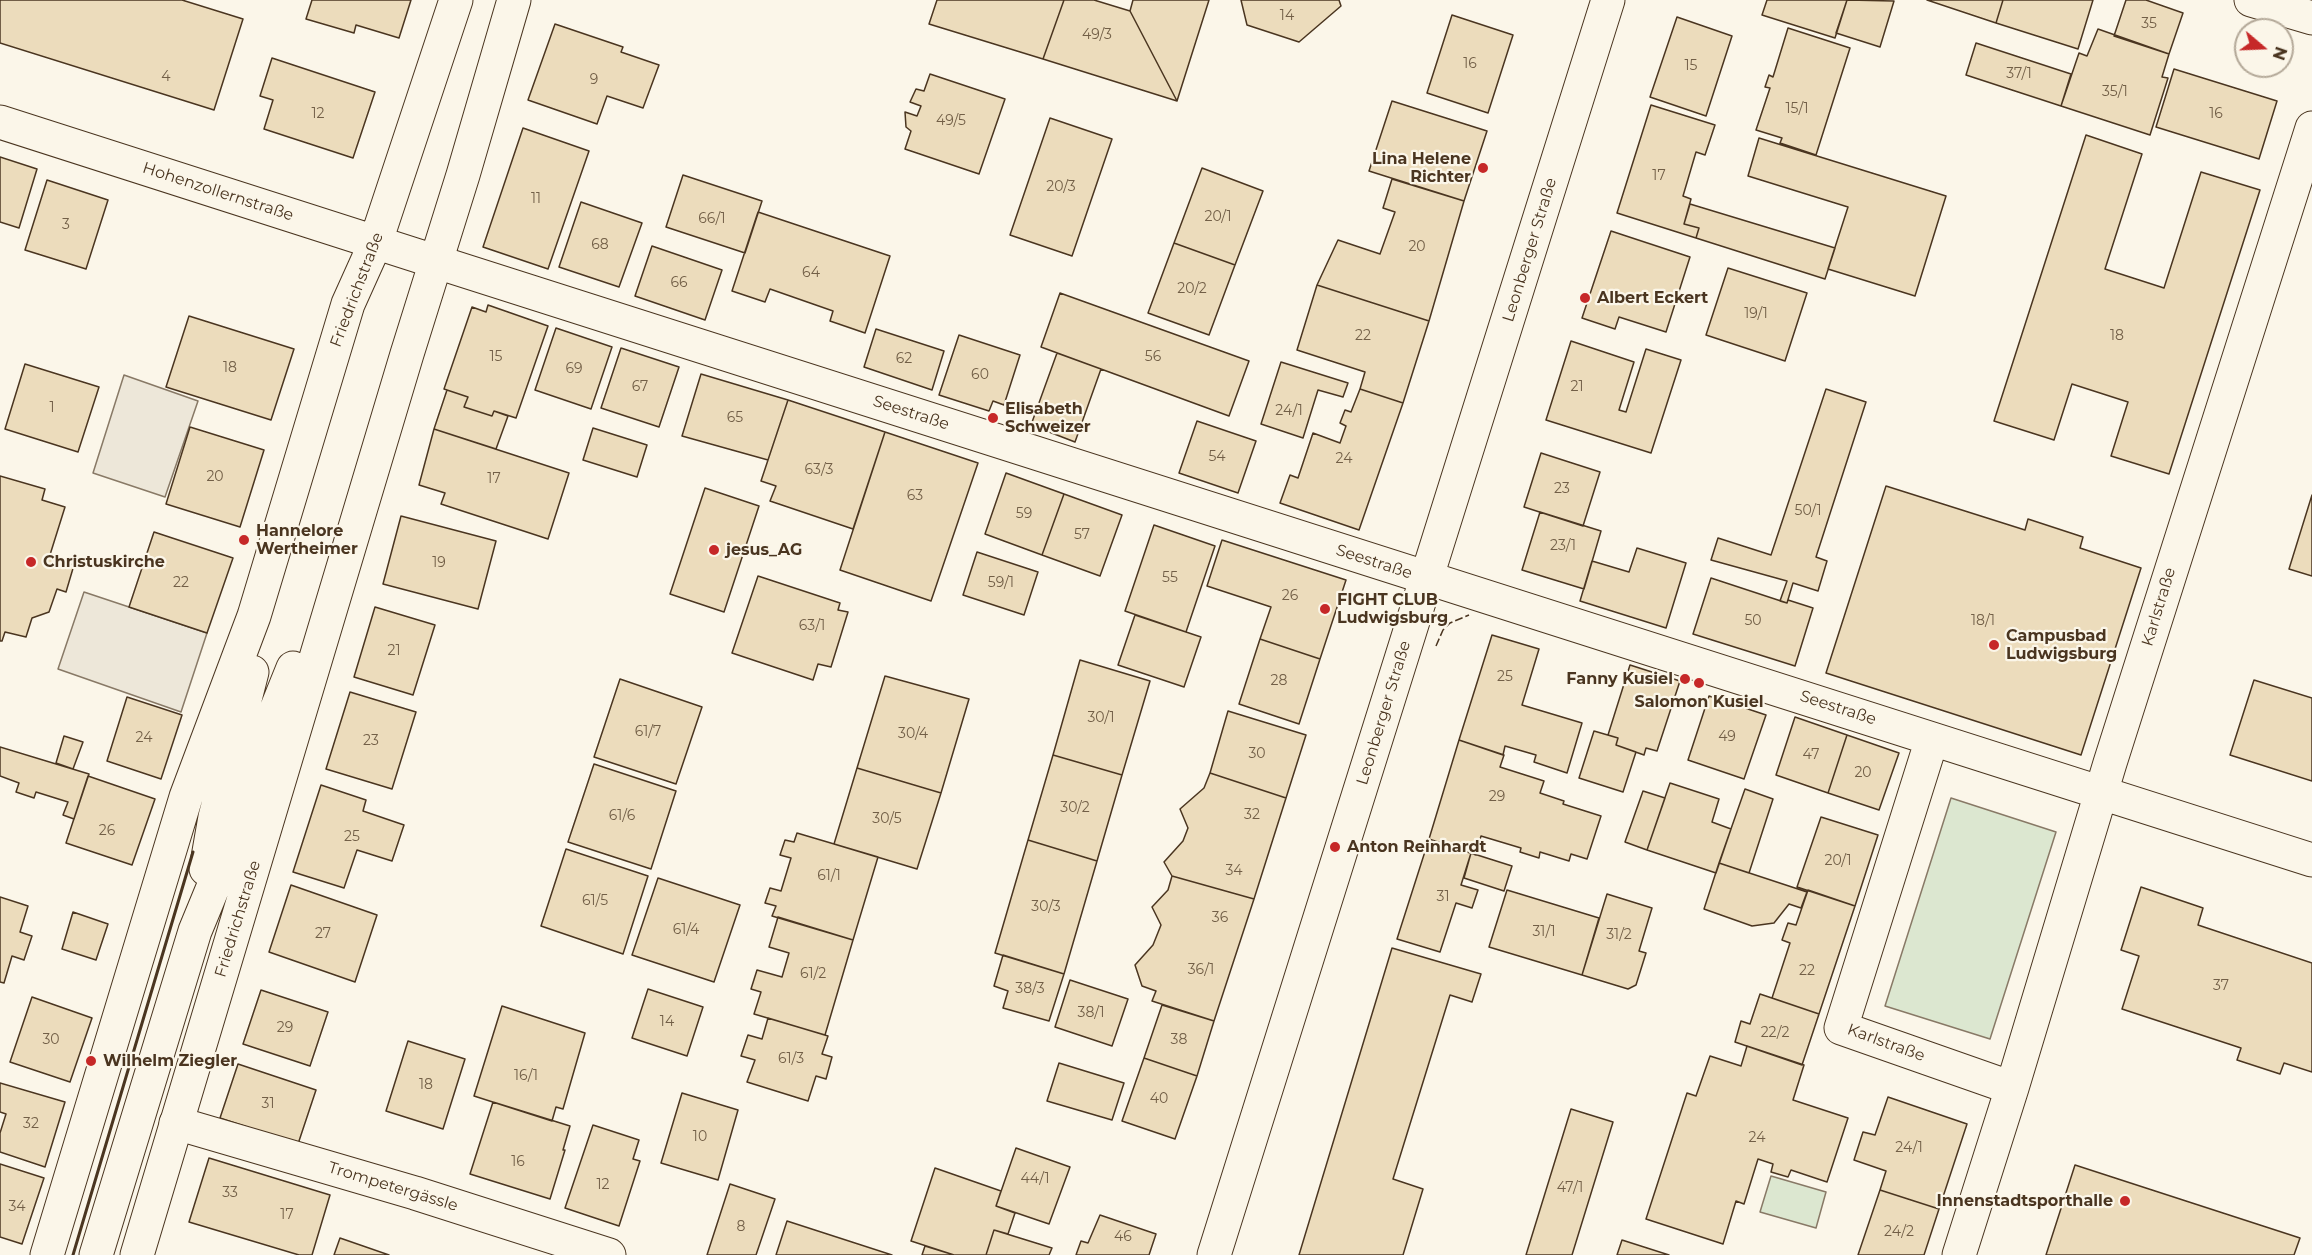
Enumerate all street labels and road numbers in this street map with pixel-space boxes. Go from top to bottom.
street label: Hohenzollernstraße [140,159,296,225]
street label: Leonberger Straße [1499,176,1561,324]
street label: Friedrichstraße [326,230,388,350]
street label: Seestraße [870,392,952,434]
street label: Seestraße [1333,541,1415,583]
street label: Karlstraße [2138,565,2180,649]
street label: Leonberger Straße [1353,639,1415,787]
street label: Seestraße [1797,687,1879,729]
street label: Friedrichstraße [211,858,265,980]
street label: Karlstraße [1845,1020,1927,1066]
street label: Trompetergässle [326,1158,460,1216]

